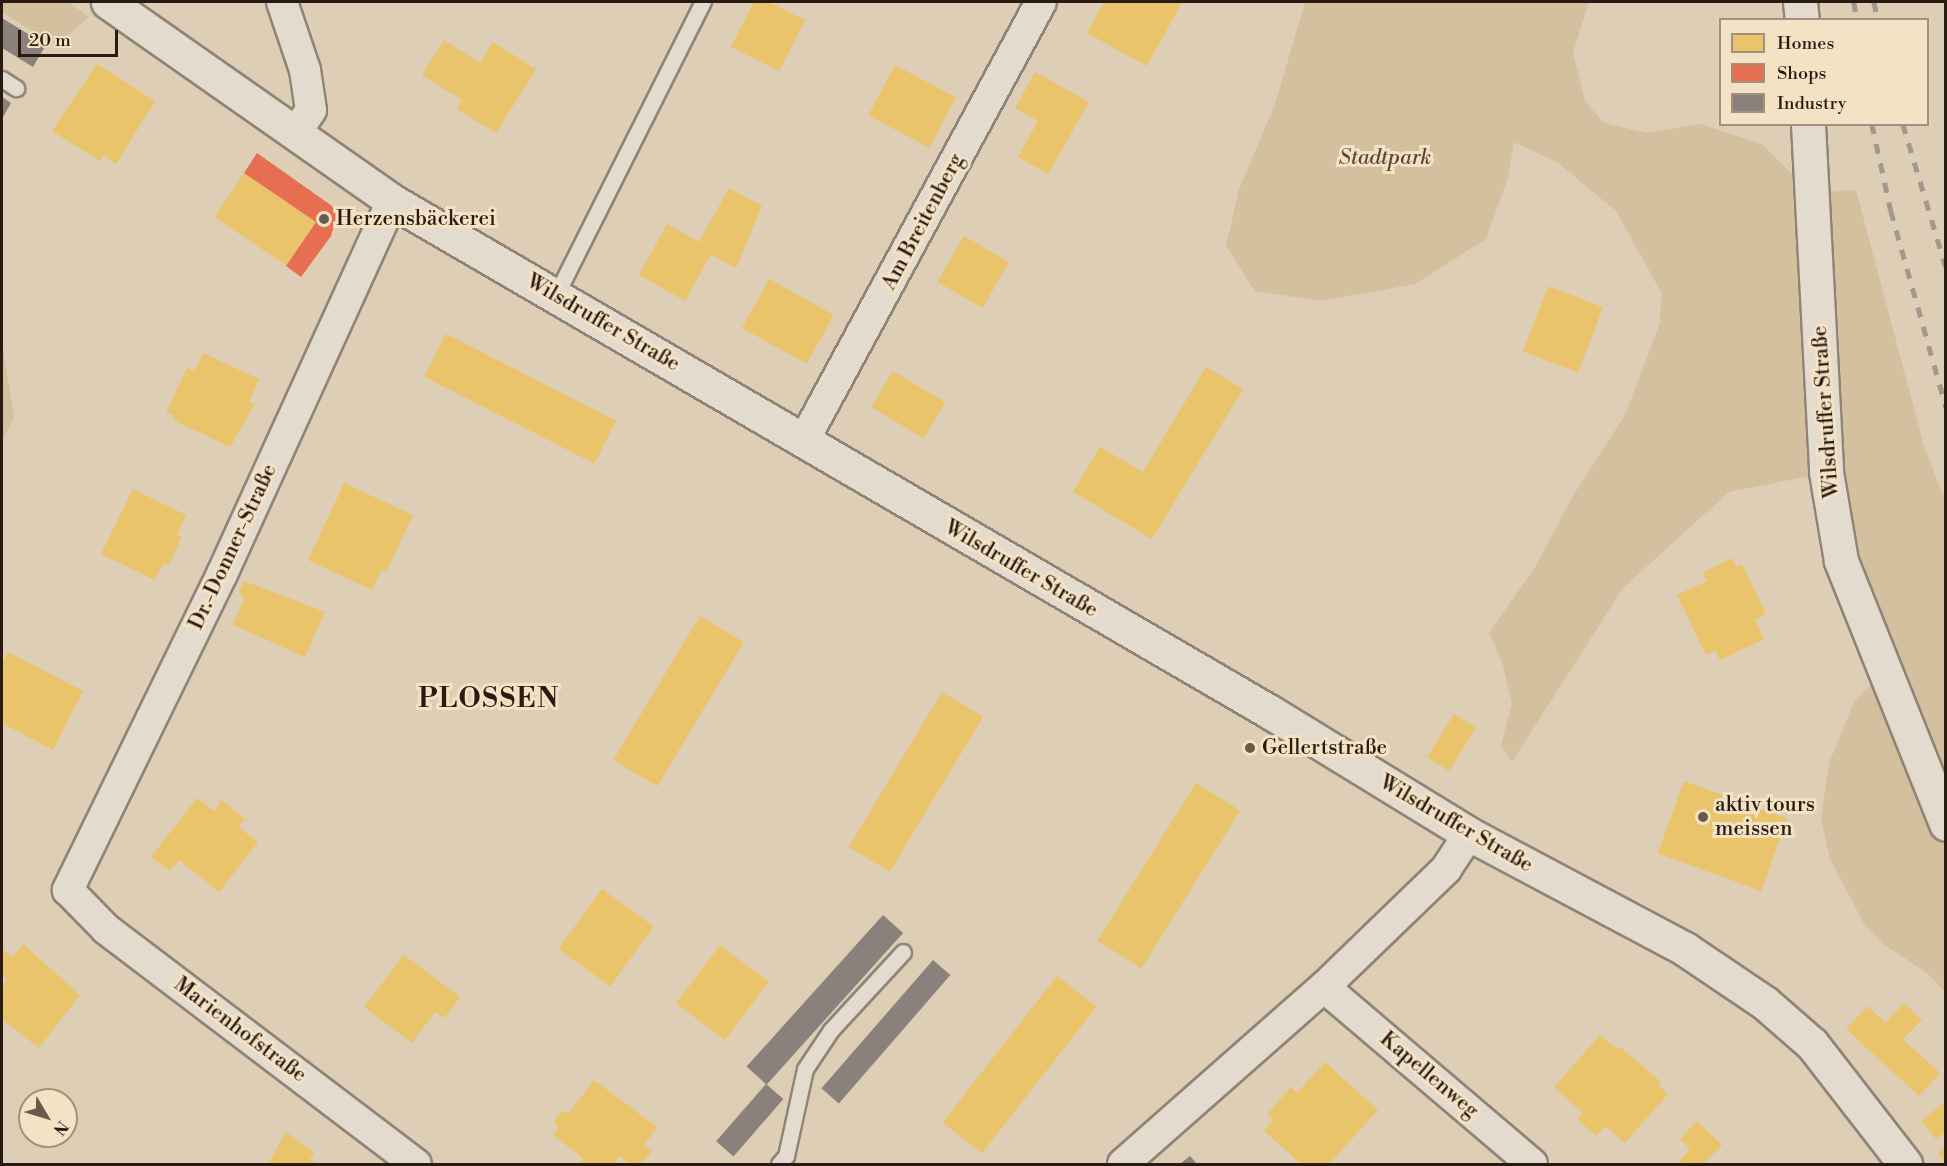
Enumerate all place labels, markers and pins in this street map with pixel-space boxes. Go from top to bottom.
place label: Herzensbäckerei [336,206,496,232]
marker: Herzensbäckerei [317,212,331,226]
place label: Gellertstraße [1262,735,1387,761]
marker: Gellertstraße [1243,741,1257,755]
place label: aktiv tours meissen [1715,792,1815,842]
marker: aktiv tours meissen [1696,810,1710,824]

